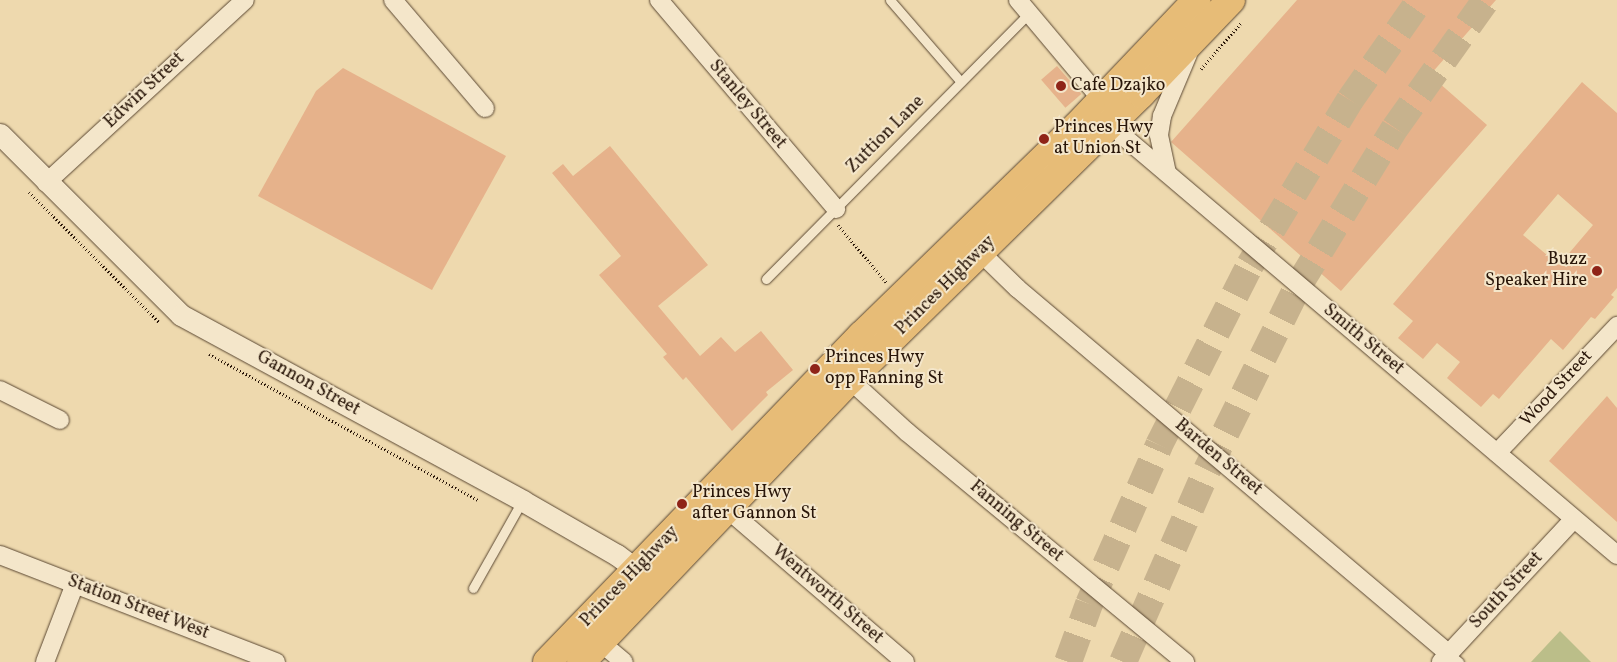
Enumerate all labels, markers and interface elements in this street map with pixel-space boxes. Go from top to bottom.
street label: Edwin Street [100,48,190,134]
street label: Stanley Street [703,56,791,154]
place label: Cafe Dzajko [1071,75,1165,97]
marker: Cafe Dzajko [1055,80,1067,92]
street label: Zuttion Lane [842,91,930,179]
place label: Princes Hwy at Union St [1054,118,1153,160]
marker: Princes Hwy at Union St [1038,133,1050,145]
street label: Princes Highway [892,232,1000,340]
place label: Buzz Speaker Hire [1485,250,1587,292]
marker: Buzz Speaker Hire [1591,265,1603,277]
street label: Smith Street [1318,300,1408,380]
street label: Wood Street [1516,346,1598,432]
street label: Gannon Street [253,347,363,421]
place label: Princes Hwy opp Fanning St [825,348,944,390]
marker: Princes Hwy opp Fanning St [809,363,821,375]
street label: Barden Street [1170,415,1266,501]
street label: Fanning Street [965,477,1067,567]
place label: Princes Hwy after Gannon St [692,483,817,526]
marker: Princes Hwy after Gannon St [676,498,688,510]
street label: Princes Highway [576,522,684,632]
street label: Wentworth Street [767,541,887,649]
street label: South Street [1466,548,1548,634]
street label: Station Street West [64,571,212,645]

